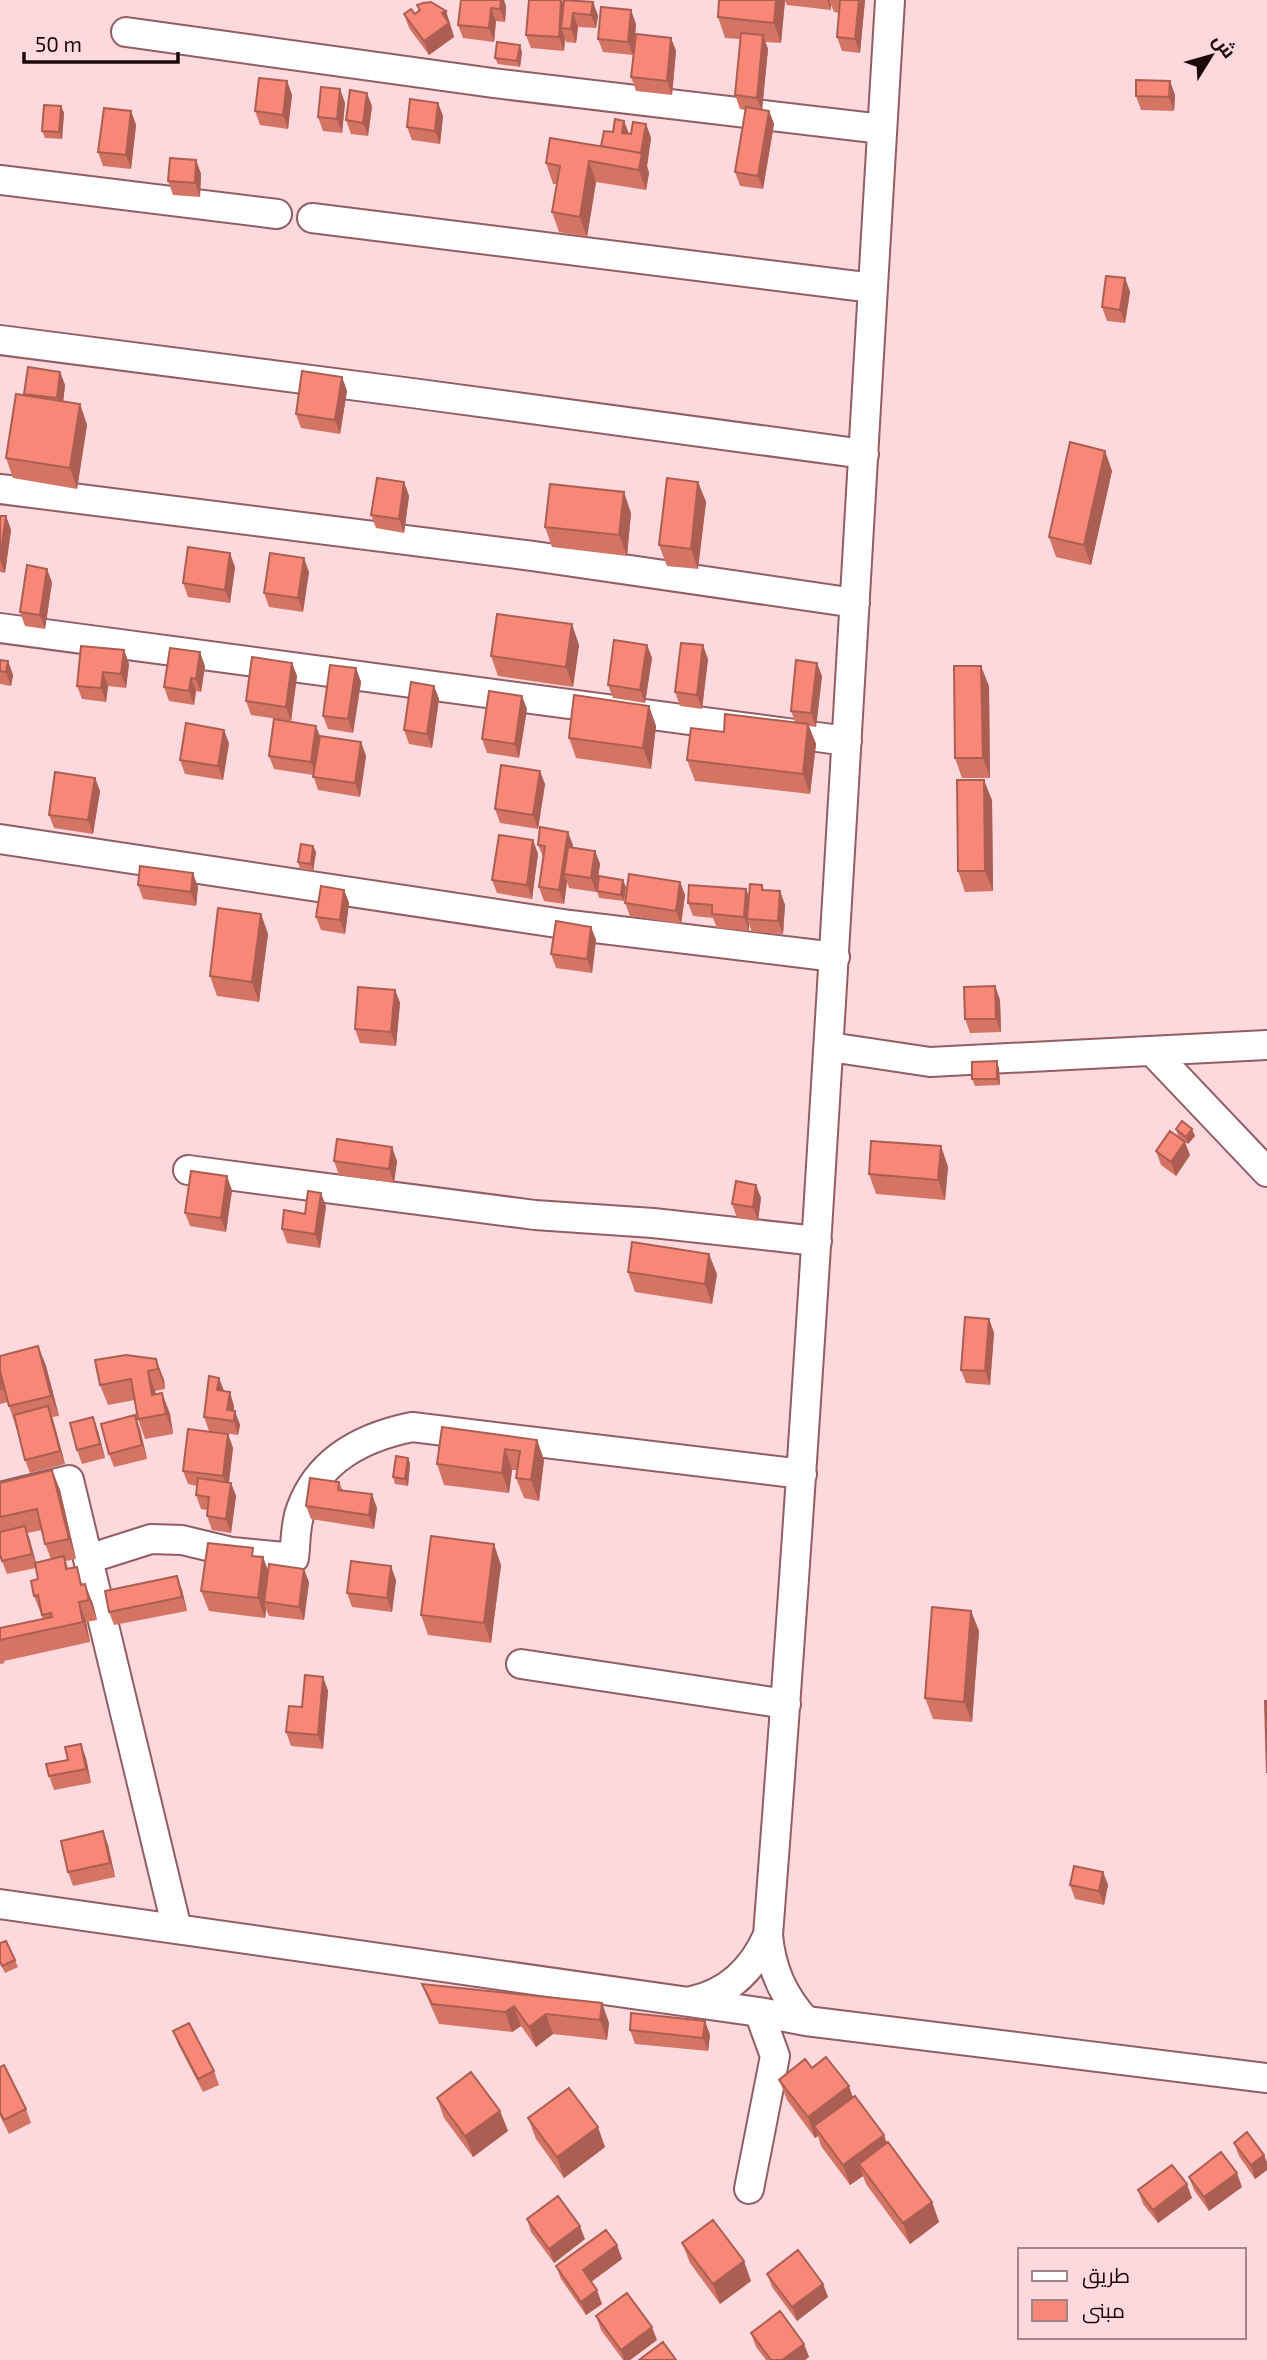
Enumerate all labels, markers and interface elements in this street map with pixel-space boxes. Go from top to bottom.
scale bar [24,21,178,65]
north arrow [1176,21,1246,91]
text: ش [1208,29,1241,63]
text: 50 m [35,31,82,56]
legend [1018,2248,1246,2339]
text: طريق [1082,2262,1130,2289]
text: مبنى [1082,2297,1125,2324]

